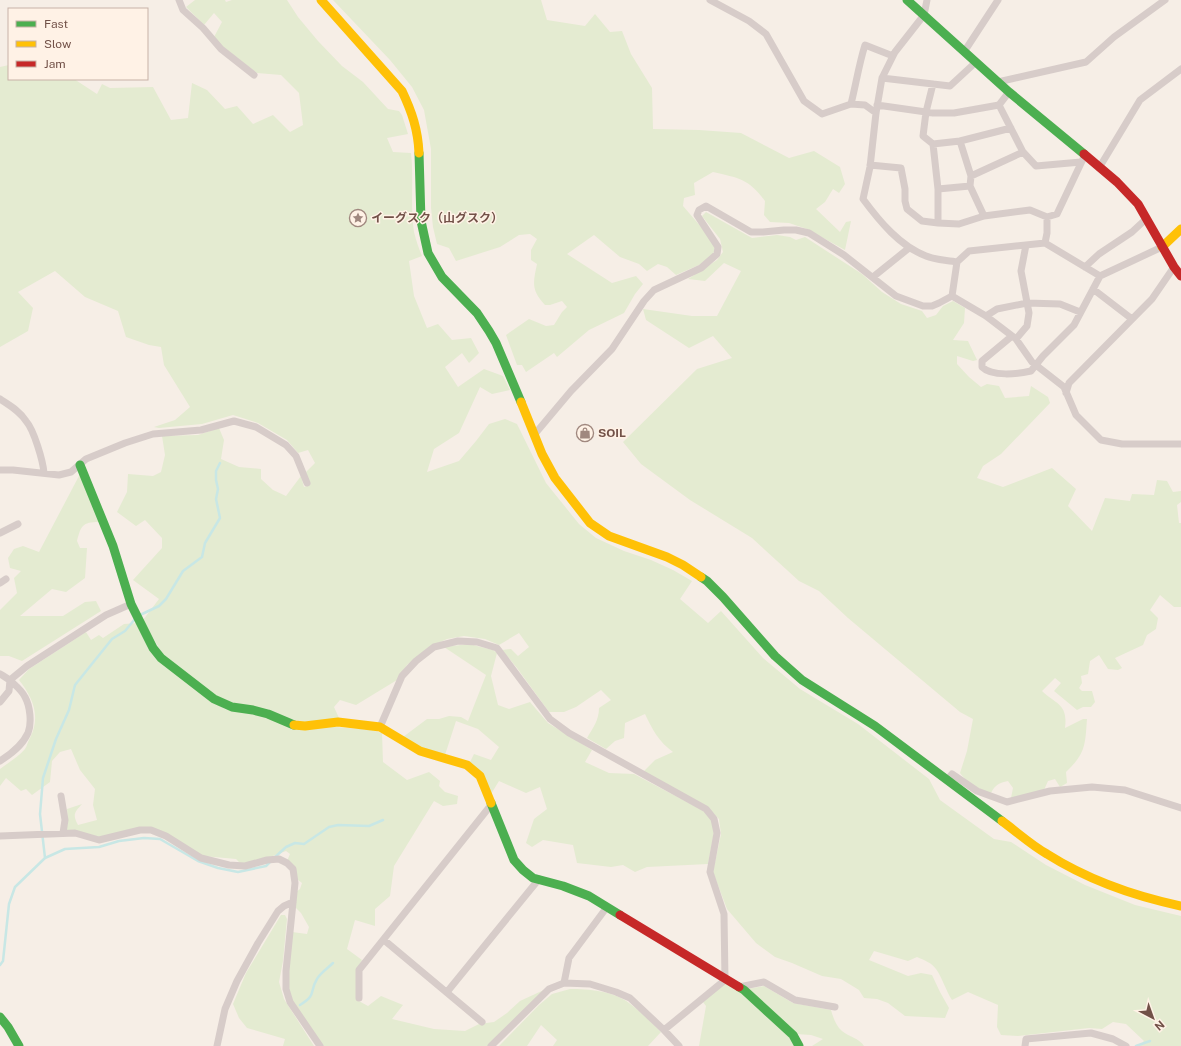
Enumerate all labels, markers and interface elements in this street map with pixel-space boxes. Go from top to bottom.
legend [8,8,148,80]
text: Fast [44,17,69,31]
text: Slow [44,37,72,51]
text: Jam [44,57,66,71]
place icon: イーグスク（山グスク） [348,208,368,228]
place label: イーグスク（山グスク） [371,211,503,225]
shop icon: SOIL [575,423,595,443]
place label: SOIL [598,426,626,440]
north arrow [1133,998,1173,1038]
text: N [1152,1018,1167,1033]

